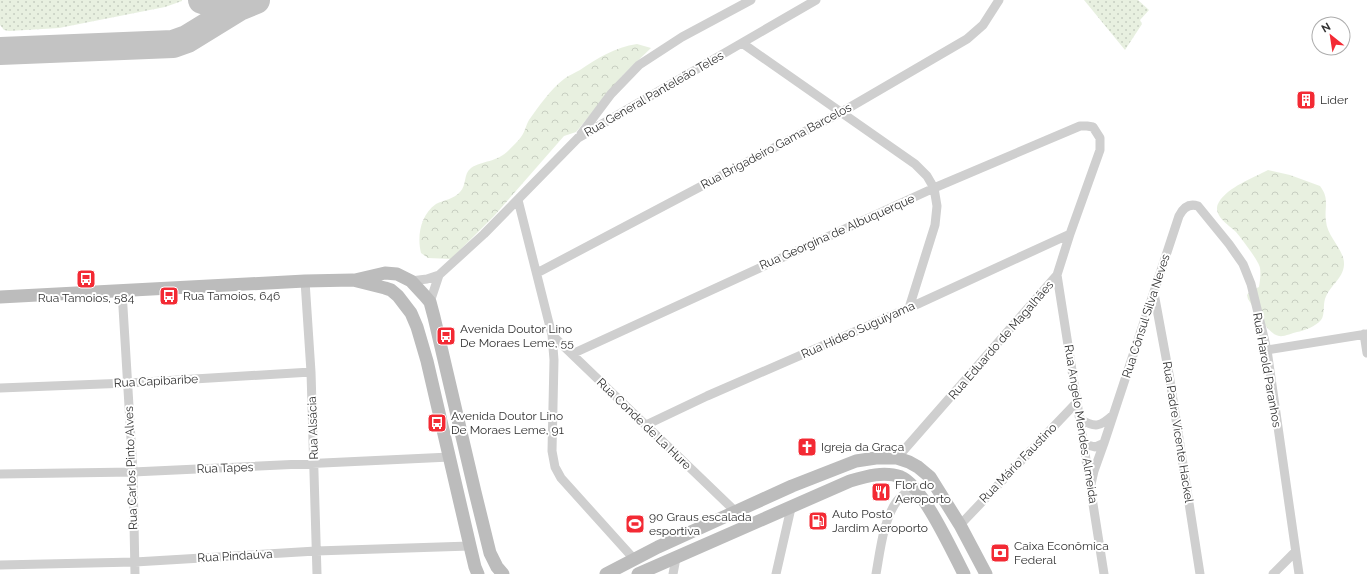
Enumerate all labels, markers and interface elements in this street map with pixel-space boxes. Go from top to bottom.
north arrow [1311,16,1351,56]
text: N [1319,20,1333,36]
street label: Rua General Panteleão Teles [582,48,726,140]
building icon: Líder [1295,89,1317,111]
place label: Líder [1320,93,1349,107]
street label: Rua Brigadeiro Gama Barcelos [698,100,854,192]
street label: Rua Georgina de Albuquerque [757,191,917,273]
street label: Rua Cônsul Silva Neves [1119,252,1173,380]
bus stop icon: Rua Tamoios, 584 [75,268,97,290]
street label: Rua Eduardo de Magalhães [946,278,1056,402]
bus stop icon: Rua Tamoios, 646 [158,285,180,307]
place label: Rua Tamoios, 646 [183,289,280,303]
place label: Rua Tamoios, 584 [38,291,135,305]
street label: Rua Hideo Suguiyama [799,299,917,361]
street label: Rua Harold Paranhos [1250,311,1284,429]
place label: Avenida Doutor Lino De Moraes Leme, 55 [460,322,574,350]
bus stop icon: Avenida Doutor Lino De Moraes Leme, 55 [435,325,457,347]
street label: Rua Angelo Mendes Almeida [1062,344,1100,504]
street label: Rua Padre Vicente Hackel [1160,360,1196,505]
street label: Rua Capibaribe [113,372,199,390]
street label: Rua Conde de La Hure [594,375,694,473]
street label: Rua Alsácia [305,396,321,460]
street label: Rua Carlos Pinto Alves [122,406,140,530]
place label: Avenida Doutor Lino De Moraes Leme, 91 [451,409,564,437]
bus stop icon: Avenida Doutor Lino De Moraes Leme, 91 [426,412,448,434]
street label: Rua Mário Faustino [976,420,1060,506]
church icon: Igreja da Graça [796,436,818,458]
place label: Igreja da Graça [821,440,904,454]
street label: Rua Tapes [196,460,254,476]
place label: Flor do Aeroporto [895,478,951,506]
restaurant icon: Flor do Aeroporto [870,481,892,503]
place label: Auto Posto Jardim Aeroporto [832,507,928,535]
place label: 90 Graus escalada esportiva [649,510,752,538]
fuel station icon: Auto Posto Jardim Aeroporto [807,510,829,532]
sports icon: 90 Graus escalada esportiva [624,513,646,535]
place label: Caixa Econômica Federal [1014,539,1109,567]
bank icon: Caixa Econômica Federal [989,542,1011,564]
street label: Rua Pindaúva [197,547,273,565]

